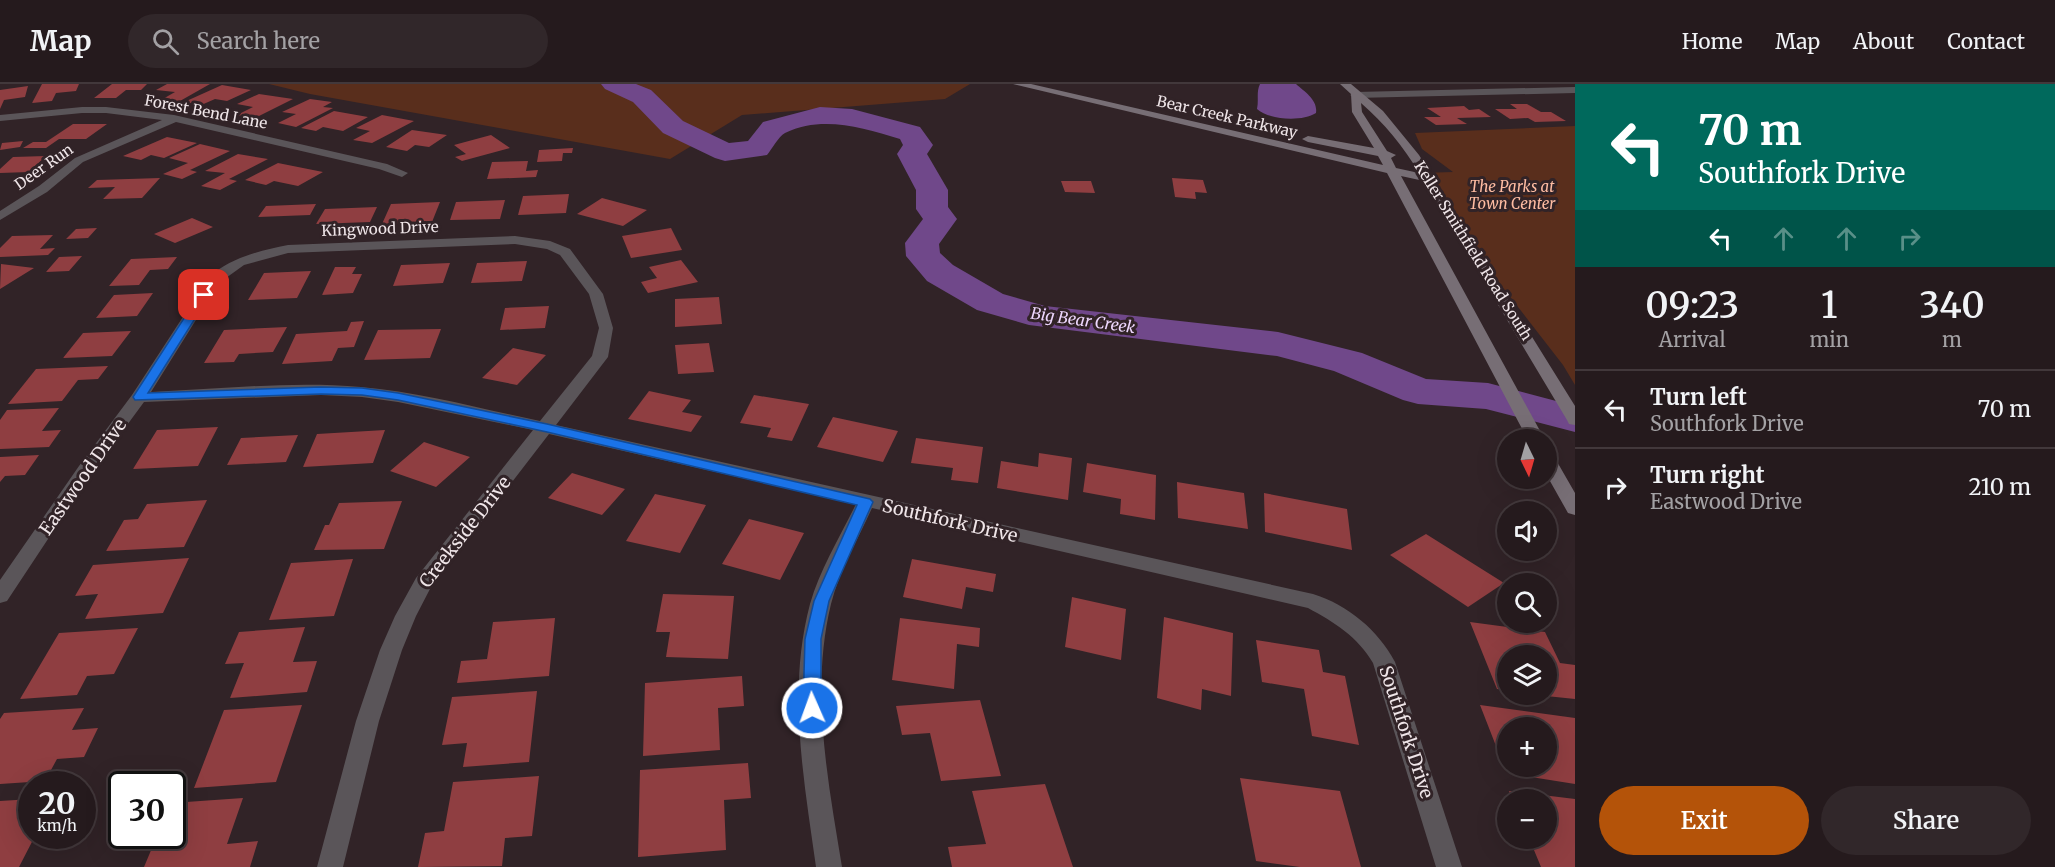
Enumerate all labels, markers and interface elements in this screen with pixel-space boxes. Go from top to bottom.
search box [128,14,548,68]
text: Map [30,23,92,59]
icon: search [149,25,182,58]
text: Search here [197,27,320,55]
text: Home [1682,28,1742,55]
text: Map [1775,28,1820,55]
text: About [1853,28,1914,55]
text: Contact [1947,28,2025,55]
street label: Forest Bend Lane [143,90,269,133]
street label: Bear Creek Parkway [1155,91,1300,142]
text: 70 m [1698,104,1802,156]
icon: left [1599,108,1677,186]
street label: Deer Run [11,139,77,194]
text: Southfork Drive [1698,156,1905,190]
street label: Keller Smithfield Road South [1410,158,1537,344]
park label: The Parks at Town Center [1469,177,1556,213]
street label: Kingwood Drive [321,217,439,240]
icon: left [1704,222,1737,255]
icon: ahead [1767,222,1800,255]
icon: ahead [1830,222,1863,255]
icon: right [1893,222,1926,255]
pin [178,269,229,320]
icon: arrive [187,278,220,311]
text: 09:23 [1645,283,1739,328]
text: 1 [1821,283,1837,328]
text: 340 [1919,283,1985,328]
water label: Big Bear Creek [1029,303,1137,337]
text: Arrival [1659,327,1726,352]
text: min [1809,327,1849,352]
text: m [1942,327,1962,352]
text: Turn left [1650,383,1747,411]
icon: left [1599,393,1632,426]
text: 70 m [1978,395,2031,423]
text: Southfork Drive [1650,411,1804,436]
street label: Eastwood Drive [34,414,131,539]
north arrow [1497,429,1557,489]
map controls [1497,429,1557,849]
text: Turn right [1650,461,1764,489]
street label: Creekside Drive [414,471,515,592]
icon: right [1599,471,1632,504]
text: 210 m [1968,473,2031,501]
text: Eastwood Drive [1650,489,1802,514]
street label: Southfork Drive [880,494,1020,547]
button: sound [1497,501,1557,561]
button: search [1497,573,1557,633]
button: layers [1497,645,1557,705]
street label: Southfork Drive [1374,663,1439,801]
position arrow [780,676,844,740]
button: + [1497,717,1557,777]
speed limit sign: 30 [108,771,186,849]
text: 20 [38,784,76,822]
button: Exit [1599,786,1809,855]
button: Share [1821,786,2031,855]
button: − [1497,789,1557,849]
text: km/h [37,816,77,835]

